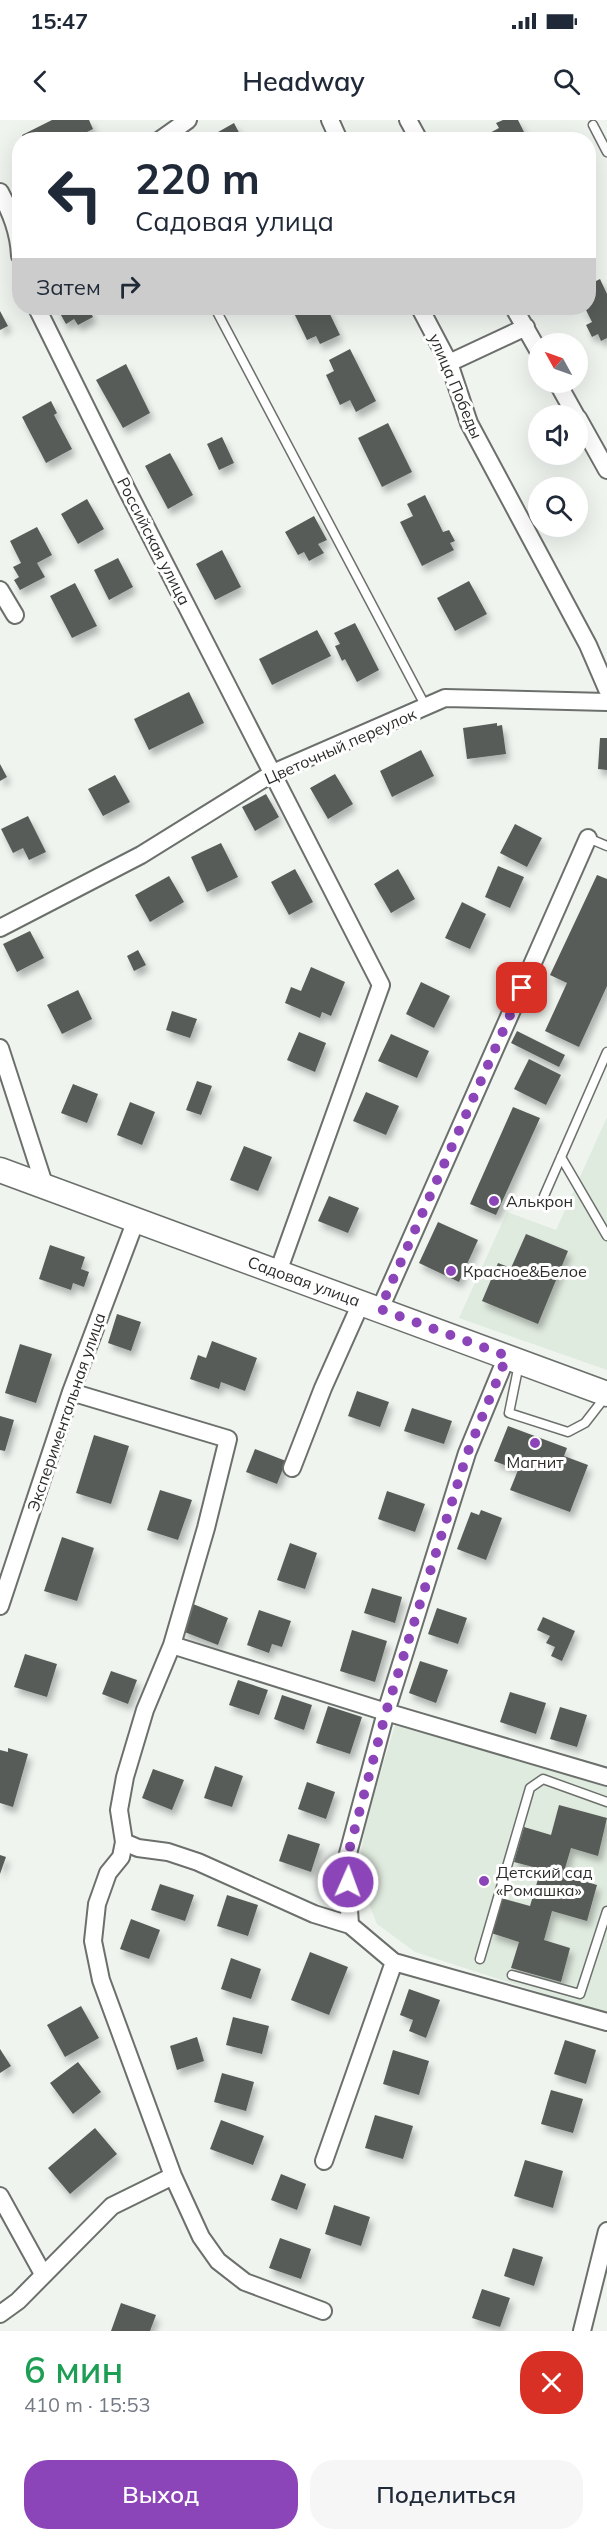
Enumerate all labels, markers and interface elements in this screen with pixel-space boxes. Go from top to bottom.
text: 15:47 [30,7,88,35]
text: Headway [242,64,365,98]
icon: back [24,65,57,98]
icon: search [550,65,583,98]
text: 220 m [135,152,260,205]
icon: left [36,156,114,234]
text: Садовая улица [135,204,334,238]
icon: right [113,270,146,303]
text: Затем [36,273,101,301]
street label: улица Победы [425,330,487,442]
north arrow [528,333,588,393]
map controls [528,333,588,537]
button: sound [528,405,588,465]
street label: Российская улица [113,474,195,608]
button: search [528,477,588,537]
street label: Цветочный переулок [261,703,419,788]
pin [496,962,547,1013]
icon: arrive [505,971,538,1004]
place label: Алькрон [506,1191,573,1211]
marker: Алькрон [487,1194,501,1208]
street label: Садовая улица [245,1251,363,1311]
place label: Красное&Белое [463,1261,587,1281]
marker: Красное&Белое [444,1264,458,1278]
street label: Экспериментальная улица [23,1310,109,1514]
marker: Магнит [528,1436,542,1450]
place label: Магнит [507,1452,564,1472]
position arrow [316,1850,380,1914]
place label: Детский сад «Ромашка» [496,1862,593,1900]
marker: Детский сад «Ромашка» [477,1874,491,1888]
text: 6 мин [24,2347,123,2392]
button: close [520,2351,583,2414]
text: 410 m · 15:53 [24,2392,150,2417]
button: Выход [24,2460,298,2529]
button: Поделиться [310,2460,583,2529]

